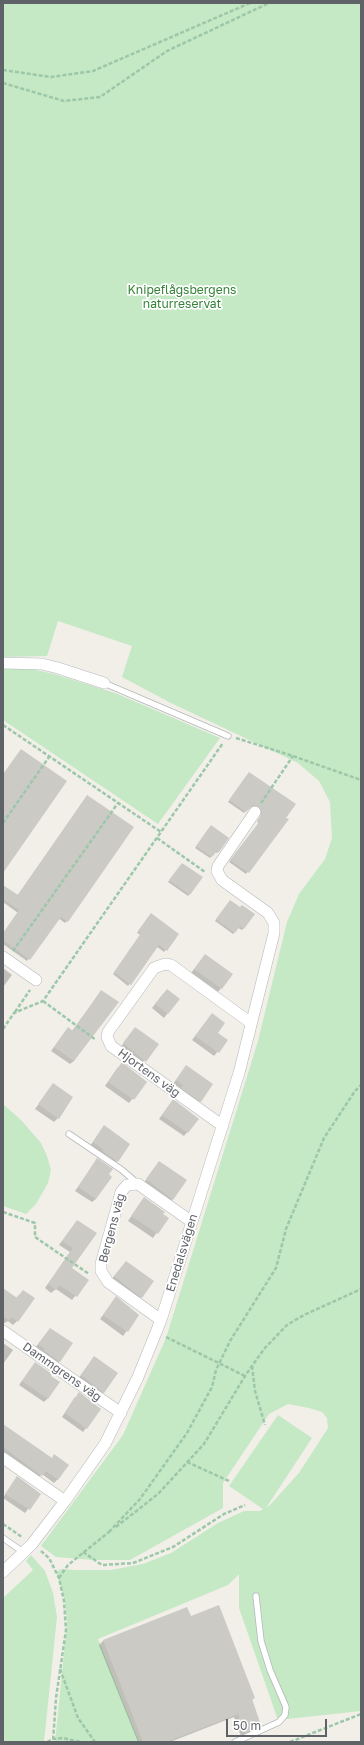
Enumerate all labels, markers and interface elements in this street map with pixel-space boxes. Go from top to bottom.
park label: Knipeflågsbergens naturreservat [128,283,236,311]
street label: Hjortens väg [115,1046,183,1100]
street label: Bergens väg [96,1192,128,1264]
street label: Enedalsvägen [163,1212,201,1294]
street label: Dammgrens väg [20,1340,104,1404]
scale bar [228,1711,329,1737]
text: 50 m [233,1718,261,1733]

